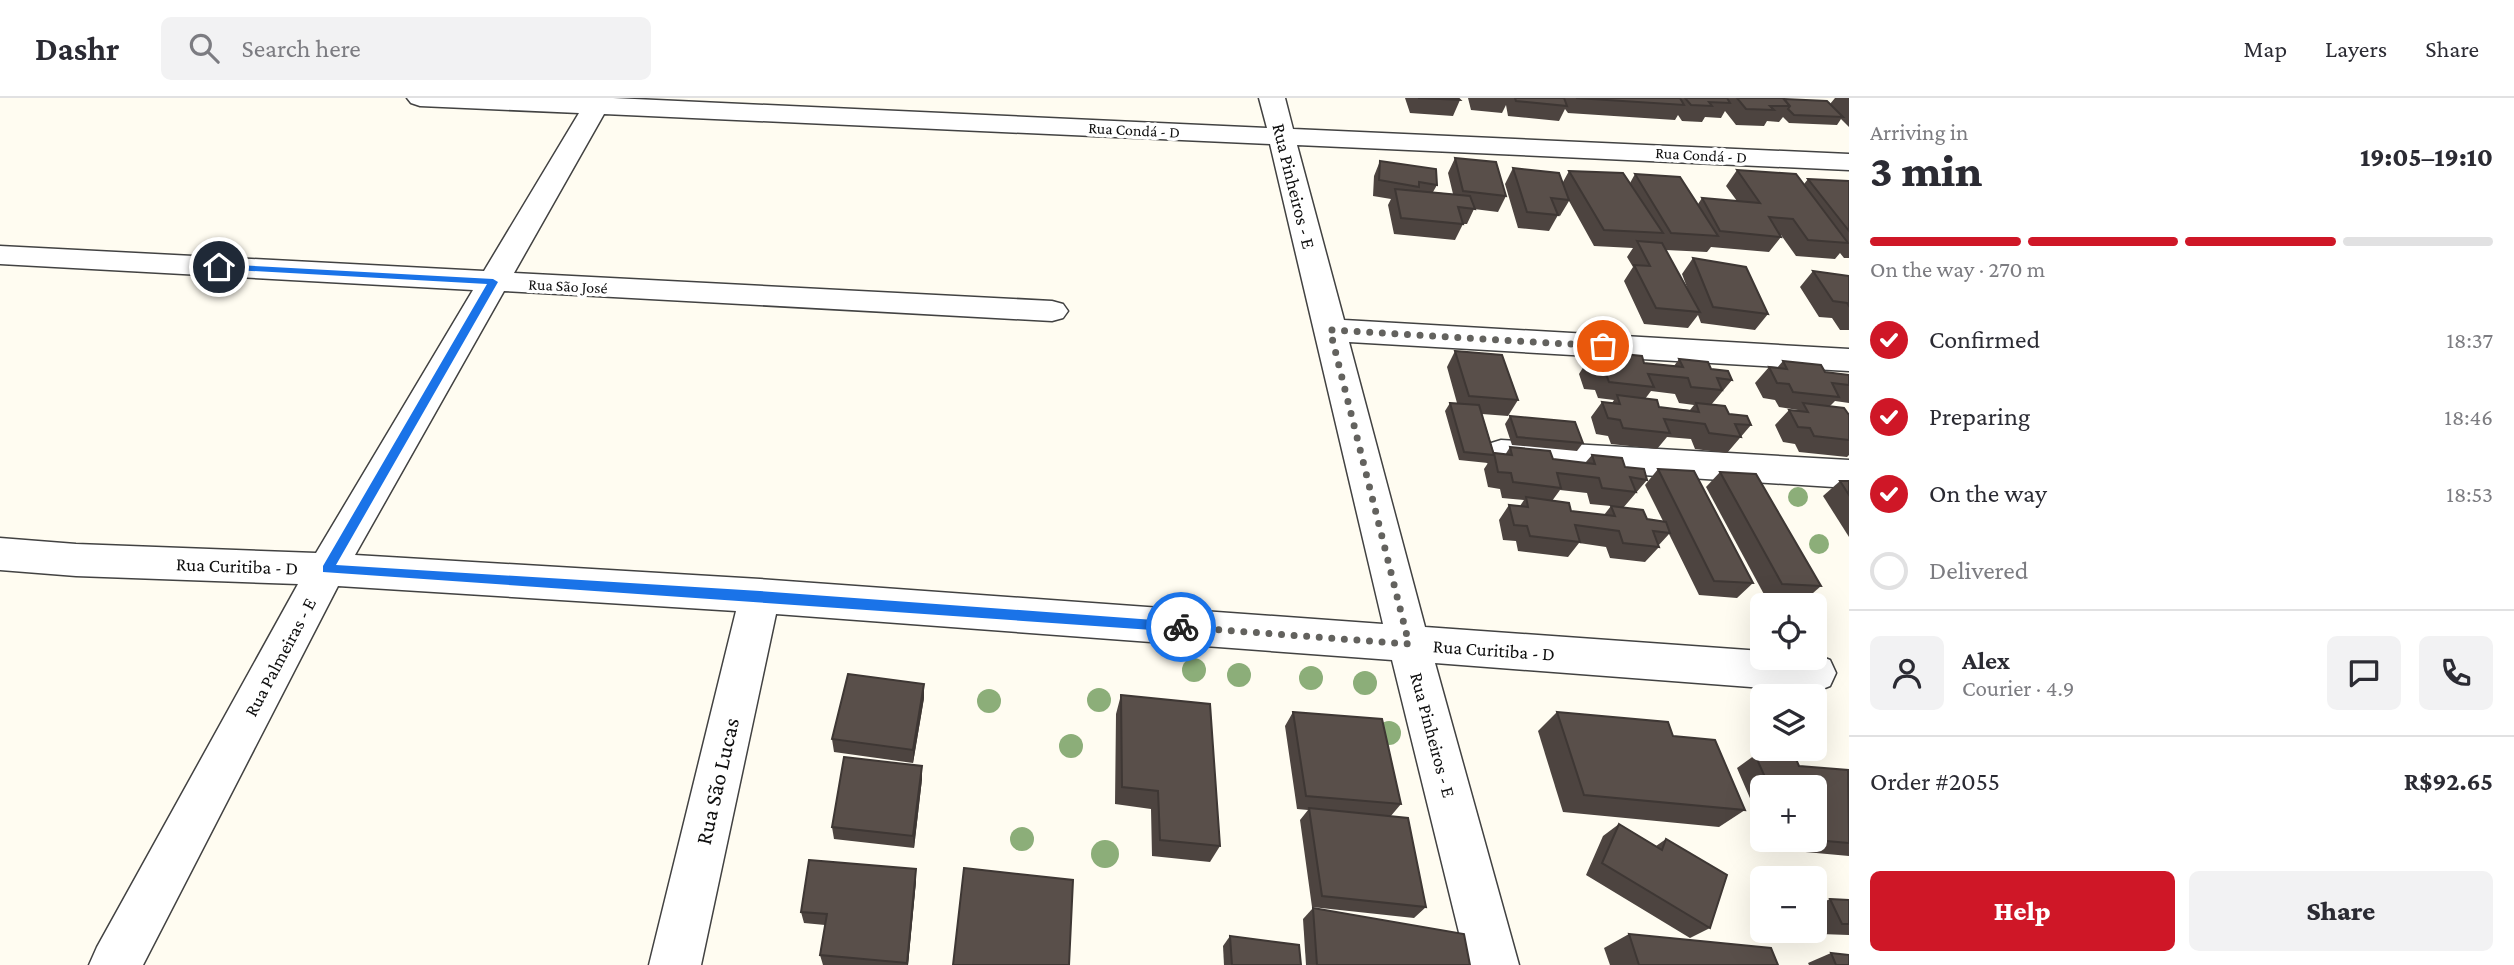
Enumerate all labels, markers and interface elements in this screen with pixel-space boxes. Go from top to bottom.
search box [161,17,651,80]
icon: search [185,29,223,67]
text: Dashr [35,30,119,67]
text: Search here [241,34,361,63]
text: Map [2243,35,2287,62]
text: Layers [2325,35,2387,62]
text: Share [2425,35,2479,62]
street label: Rua Condá - D [1088,119,1180,141]
text: Arriving in [1870,119,1968,145]
street label: Rua Pinheiros - E [1268,121,1320,251]
text: 19:05–19:10 [2360,143,2493,172]
street label: Rua Condá - D [1655,144,1747,166]
text: 3 min [1870,145,1982,196]
pin [189,237,249,297]
icon: home [200,248,238,286]
text: On the way · 270 m [1870,256,2045,282]
street label: Rua São José [528,275,608,298]
pin [1573,316,1633,376]
icon: check [1870,321,1908,359]
text: Confirmed [1929,325,2040,354]
icon: bag [1584,327,1622,365]
text: 18:37 [2446,327,2493,353]
icon: check [1870,398,1908,436]
text: Preparing [1929,402,2030,431]
text: 18:46 [2444,404,2493,430]
icon: check [1870,475,1908,513]
text: On the way [1929,479,2047,508]
text: 18:53 [2446,481,2493,507]
street label: Rua Curitiba - D [176,553,298,579]
text: Delivered [1929,556,2028,585]
courier [1146,592,1216,662]
map controls [1750,593,1827,943]
button: locate [1750,593,1827,670]
street label: Rua Palmeiras - E [240,594,320,720]
icon: bike [1162,608,1200,646]
street label: Rua Curitiba - D [1432,635,1556,665]
button: person [1870,636,1944,710]
button: chat [2327,636,2401,710]
button: phone [2419,636,2493,710]
text: Alex [1962,646,2010,675]
street label: Rua Pinheiros - E [1406,670,1460,800]
text: Courier · 4.9 [1962,675,2074,701]
button: layers [1750,684,1827,761]
street label: Rua São Lucas [690,715,744,847]
text: Order #2055 [1870,767,2000,796]
text: R$92.65 [2404,767,2493,796]
button: + [1750,775,1827,852]
button: − [1750,866,1827,943]
button: Help [1870,871,2175,951]
button: Share [2189,871,2493,951]

